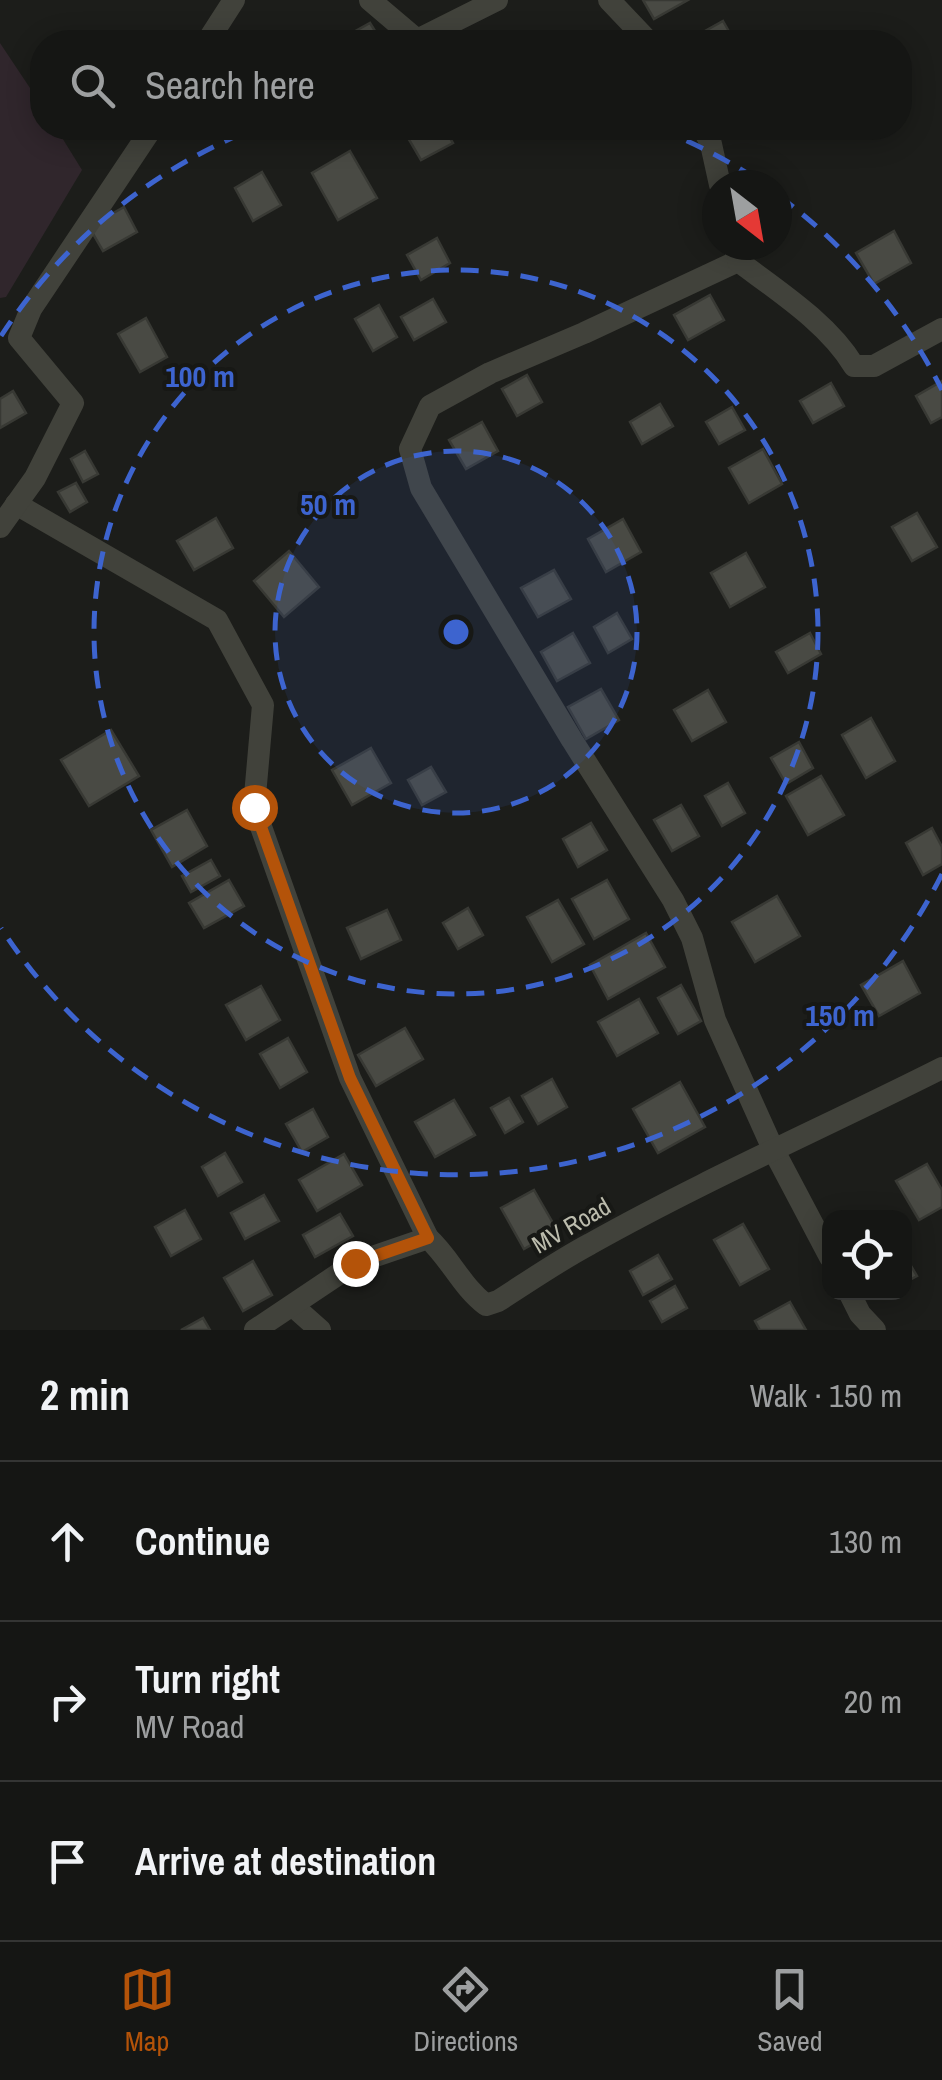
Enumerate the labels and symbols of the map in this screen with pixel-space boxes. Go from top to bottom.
north arrow [702,170,792,260]
text: 100 m [165,356,235,396]
text: 50 m [300,484,356,524]
centre of rings [438,614,474,650]
route start [232,785,278,831]
text: 150 m [805,995,875,1035]
street label: MV Road [525,1189,617,1261]
route end [333,1241,379,1287]

